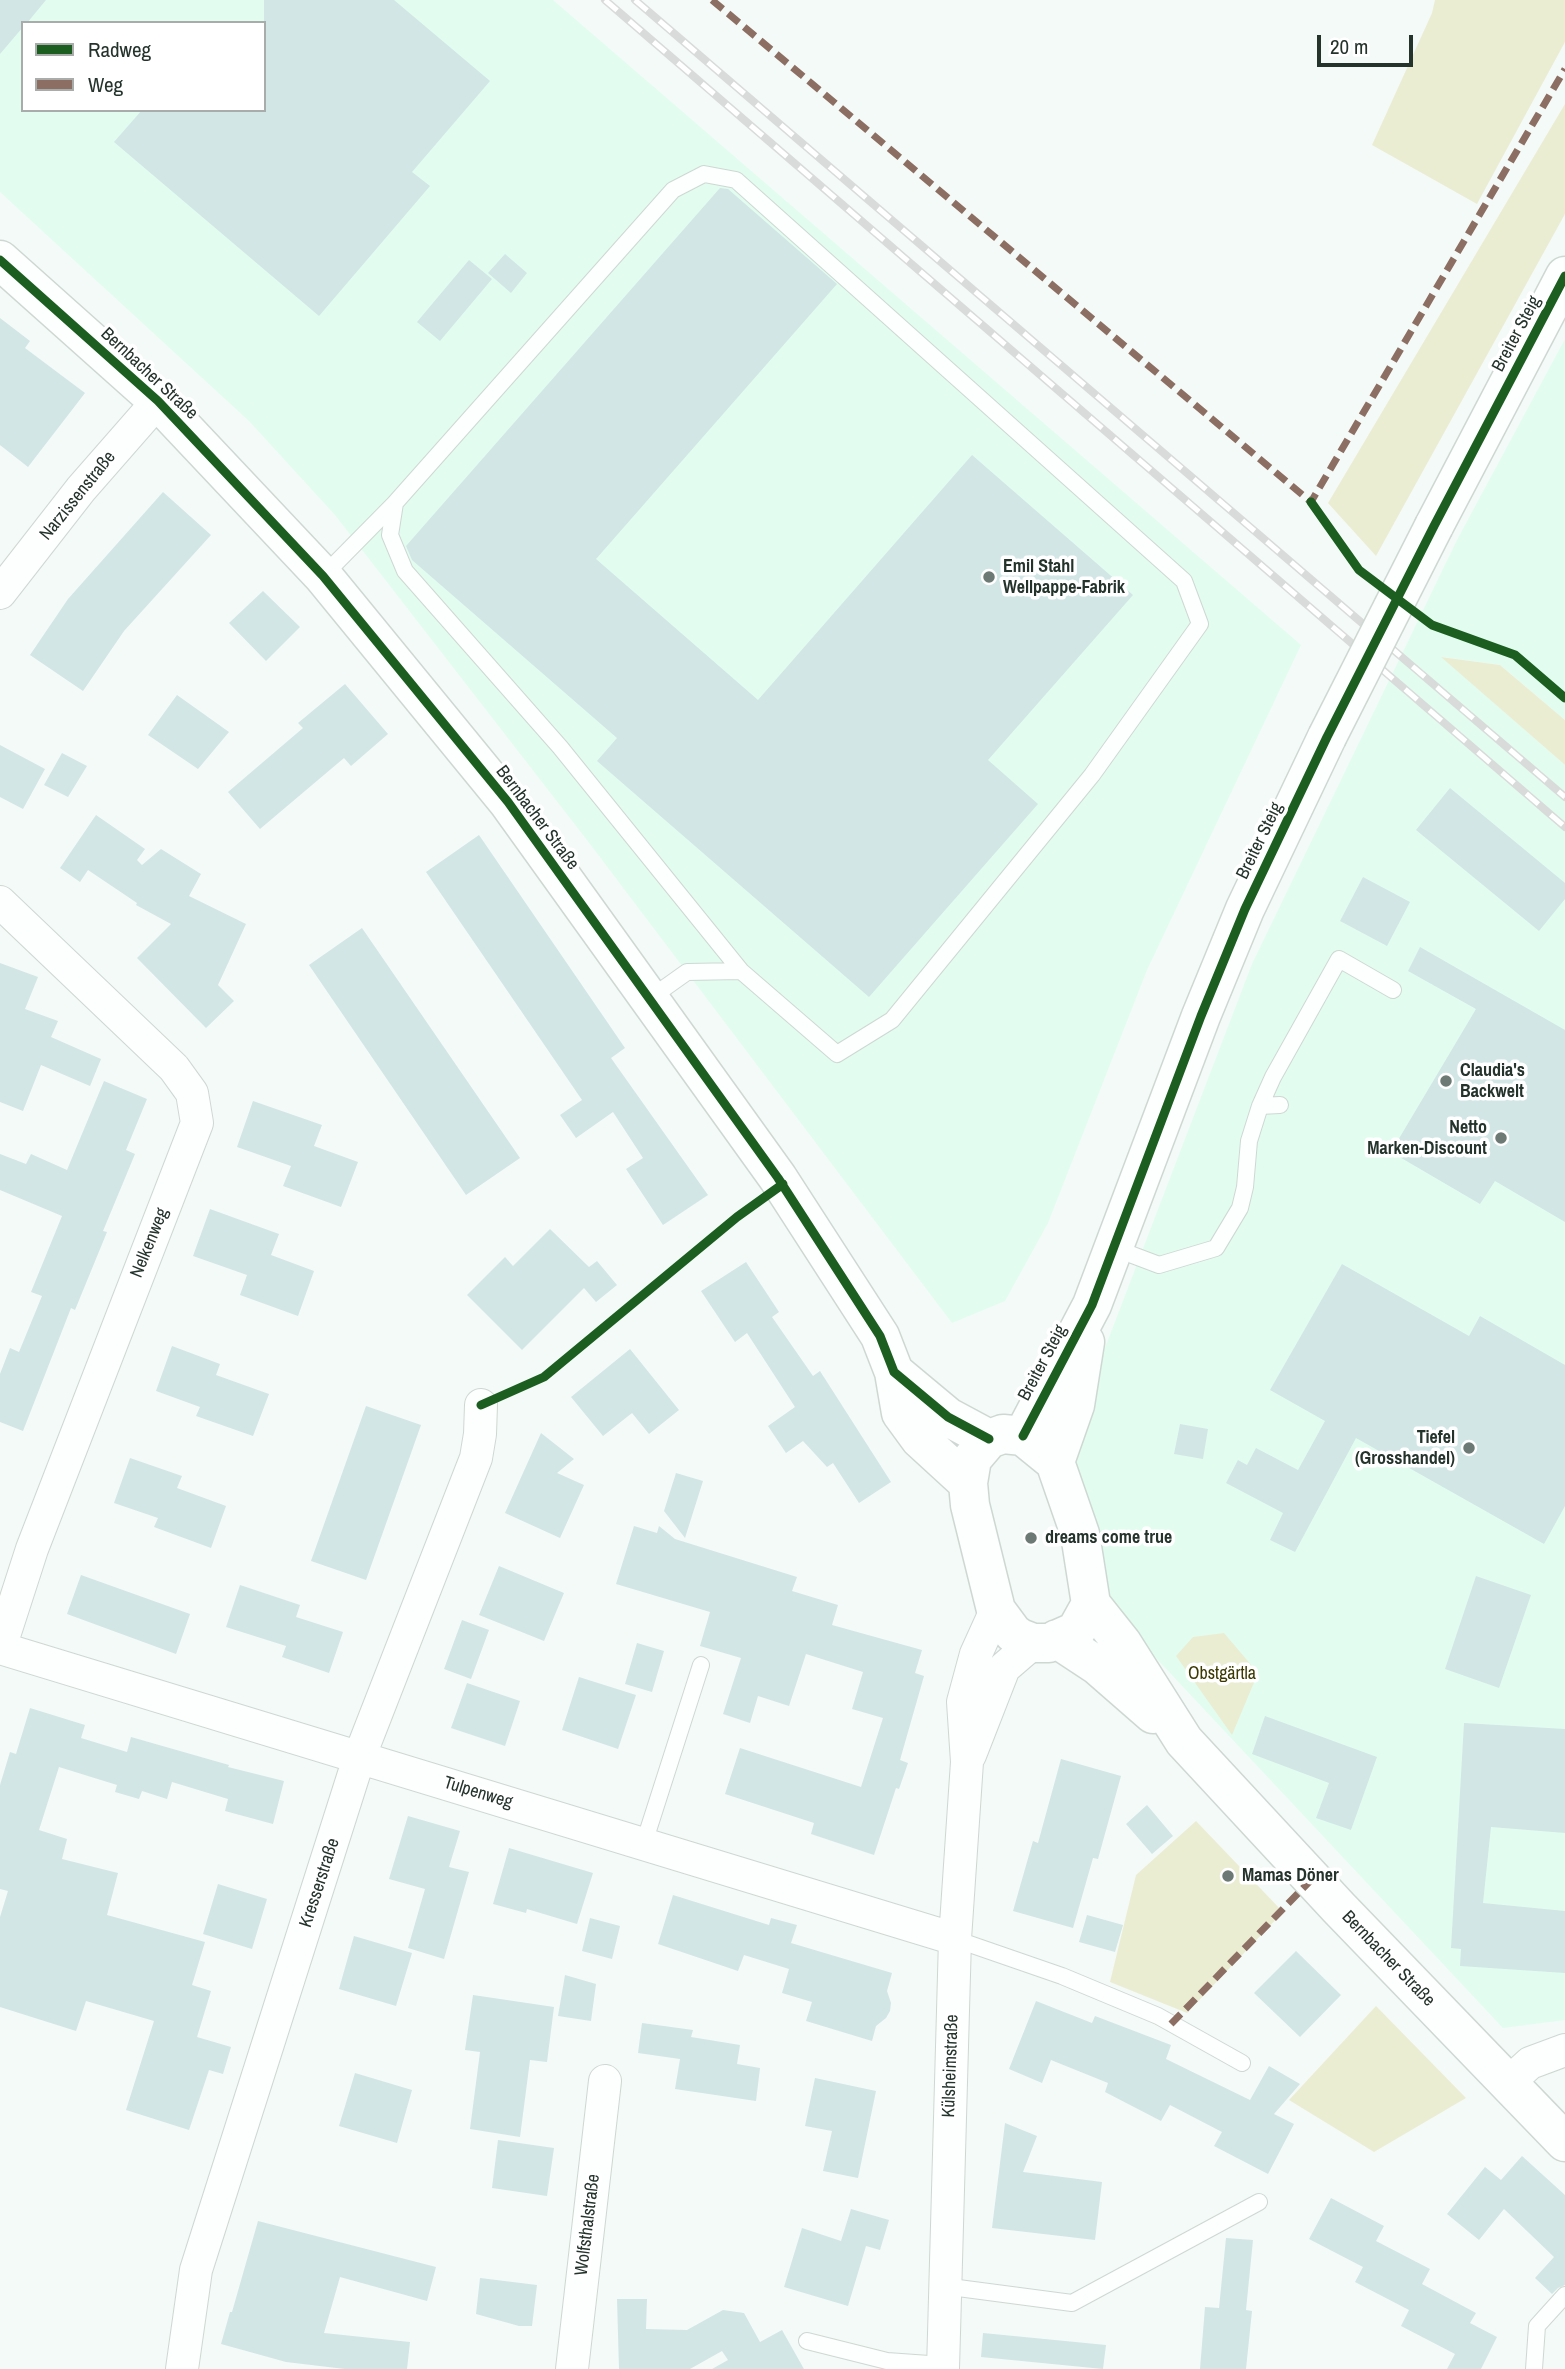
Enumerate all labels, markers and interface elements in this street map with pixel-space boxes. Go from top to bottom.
legend [21,21,266,112]
scale bar [1320,21,1416,65]
text: 20 m [1330,32,1368,61]
text: Radweg [88,35,151,64]
text: Weg [88,70,123,99]
street label: Breiter Steig [1488,292,1546,376]
street label: Bernbacher Straße [96,324,202,424]
street label: Narzissenstraße [36,447,120,545]
place label: Emil Stahl Wellpappe-Fabrik [1003,556,1125,598]
marker: Emil Stahl Wellpappe-Fabrik [981,569,997,585]
street label: Bernbacher Straße [491,762,583,874]
street label: Breiter Steig [1232,799,1288,883]
place label: Claudia's Backwelt [1460,1060,1525,1102]
marker: Claudia's Backwelt [1438,1073,1454,1089]
place label: Netto Marken-Discount [1367,1117,1487,1160]
marker: Netto Marken-Discount [1493,1130,1509,1146]
street label: Nelkenweg [126,1205,174,1281]
street label: Breiter Steig [1014,1321,1072,1405]
place label: Tiefel (Grosshandel) [1355,1427,1455,1470]
marker: Tiefel (Grosshandel) [1461,1440,1477,1456]
place label: dreams come true [1045,1527,1172,1549]
marker: dreams come true [1023,1530,1039,1546]
park label: Obstgärtla [1188,1663,1256,1685]
street label: Tulpenweg [441,1772,515,1814]
street label: Kresserstraße [295,1836,345,1930]
place label: Mamas Döner [1242,1865,1339,1887]
marker: Mamas Döner [1220,1868,1236,1884]
street label: Bernbacher Straße [1337,1907,1439,2011]
street label: Külsheimstraße [938,2014,964,2118]
street label: Wolfsthalstraße [571,2173,605,2277]

